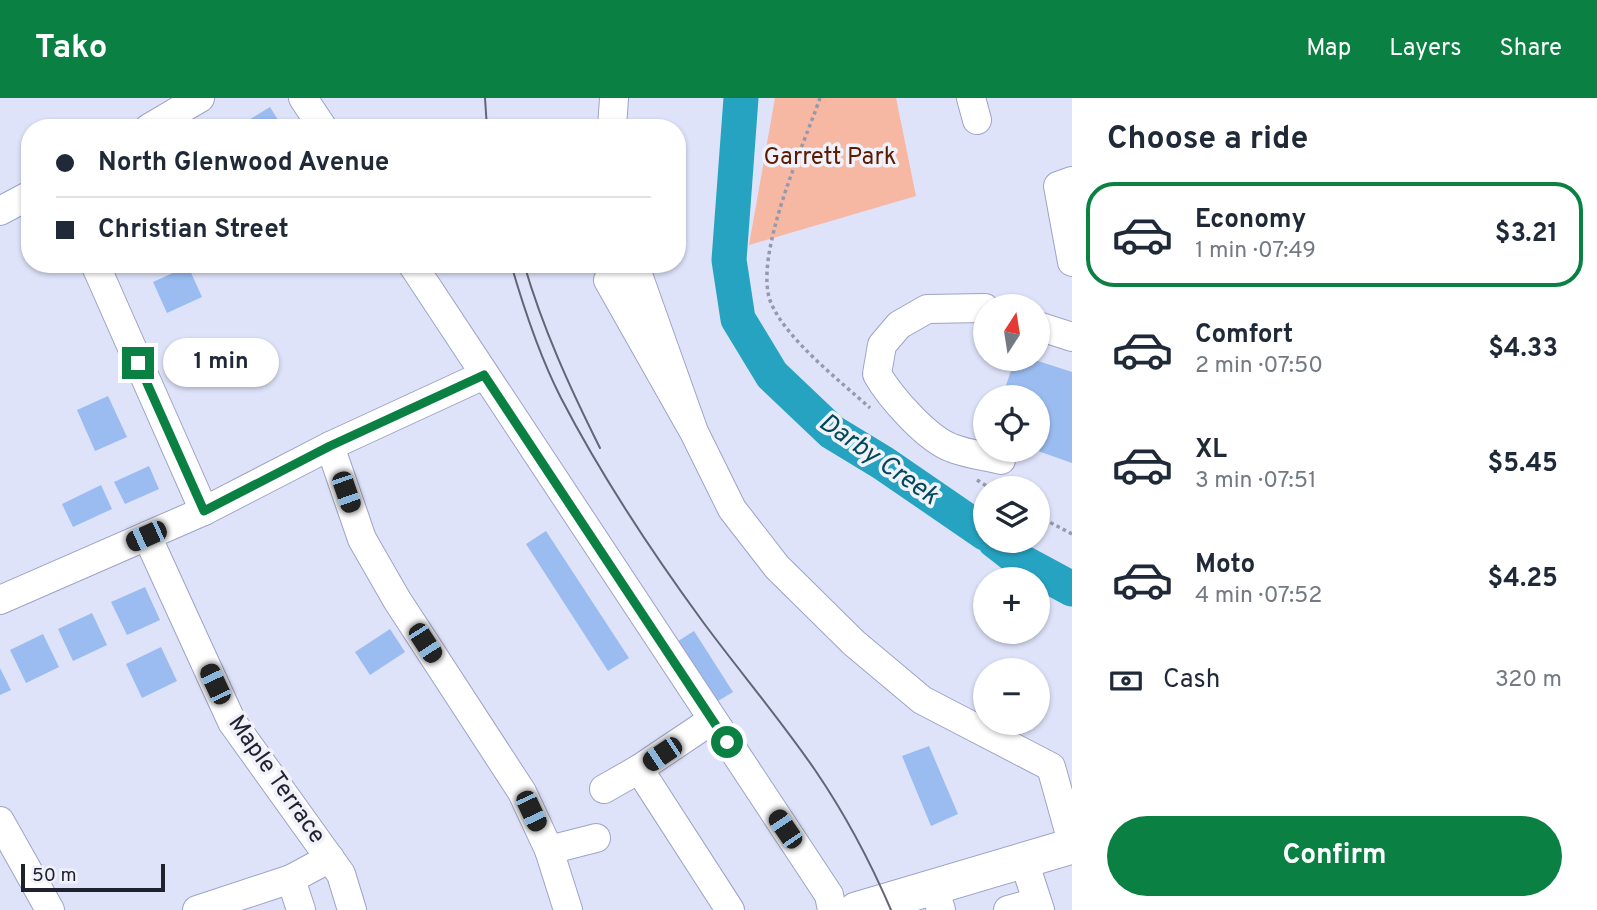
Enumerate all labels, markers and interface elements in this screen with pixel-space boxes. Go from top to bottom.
text: Tako [35,28,107,70]
text: Map [1306,34,1351,64]
text: Layers [1389,34,1461,64]
text: Share [1499,34,1562,64]
text: Choose a ride [1107,120,1308,160]
park label: Garrett Park [763,143,897,173]
text: North Glenwood Avenue [98,147,389,180]
icon: car [1111,203,1174,266]
text: Economy [1195,204,1306,237]
text: Christian Street [98,214,289,247]
text: $3.21 [1495,218,1558,251]
text: 1 min · 07:49 [1195,237,1316,266]
north arrow [973,294,1050,371]
map controls [973,294,1050,735]
icon: car [1111,318,1174,381]
text: Comfort [1195,319,1293,352]
text: $4.33 [1488,333,1558,366]
callout: 1 min [162,338,278,388]
route end [122,347,154,379]
text: 1 min [193,348,249,377]
text: 2 min · 07:50 [1195,352,1323,381]
button: locate [973,385,1050,462]
water label: Darby Creek [812,407,945,514]
icon: car [1111,433,1174,496]
text: XL [1195,434,1227,467]
text: $5.45 [1488,448,1558,481]
text: 3 min · 07:51 [1195,467,1317,496]
car [330,469,363,515]
button: layers [973,476,1050,553]
car [123,518,170,554]
icon: car [1111,548,1174,611]
text: Moto [1195,549,1255,582]
text: $4.25 [1488,563,1558,596]
button: + [973,567,1050,644]
text: 4 min · 07:52 [1195,582,1322,611]
car [405,620,446,666]
button: − [973,658,1050,735]
car [197,661,234,707]
icon: cash [1107,662,1145,700]
text: Cash [1163,664,1220,697]
text: 320 m [1495,666,1562,695]
street label: Maple Terrace [221,710,331,850]
route start [711,726,743,758]
car [639,734,686,774]
car [513,788,550,834]
car [765,806,806,852]
button: Confirm [1107,816,1562,896]
scale bar [21,861,164,893]
text: 50 m [32,864,77,888]

